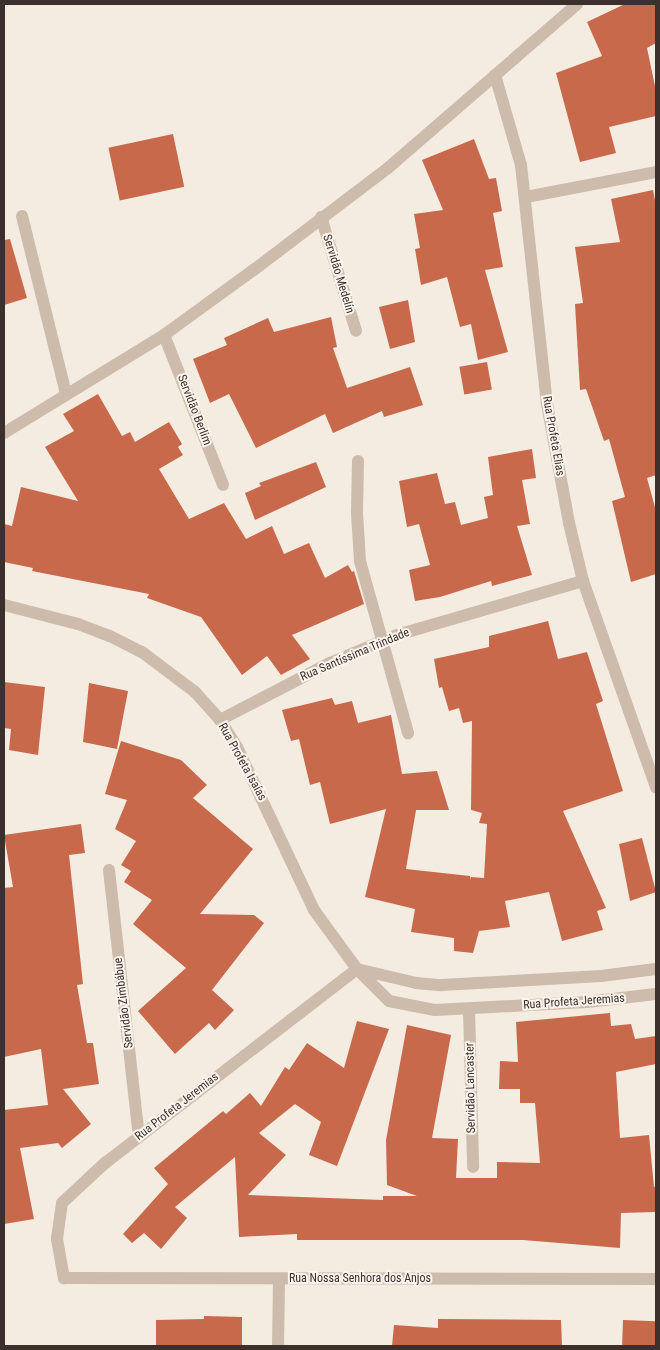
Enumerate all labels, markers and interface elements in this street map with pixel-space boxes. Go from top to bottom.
street label: Servidão Medelín [319,233,357,315]
street label: Servidão Berlim [174,373,214,447]
street label: Rua Profeta Elias [539,395,567,477]
street label: Rua Santíssima Trindade [298,625,412,685]
street label: Rua Profeta Isaías [215,721,269,803]
street label: Servidão Zimbábue [111,957,137,1049]
street label: Rua Profeta Jeremias [523,991,625,1013]
street label: Servidão Lancaster [463,1042,479,1134]
street label: Rua Profeta Jeremias [132,1070,222,1144]
street label: Rua Nossa Senhora dos Anjos [289,1272,431,1286]

